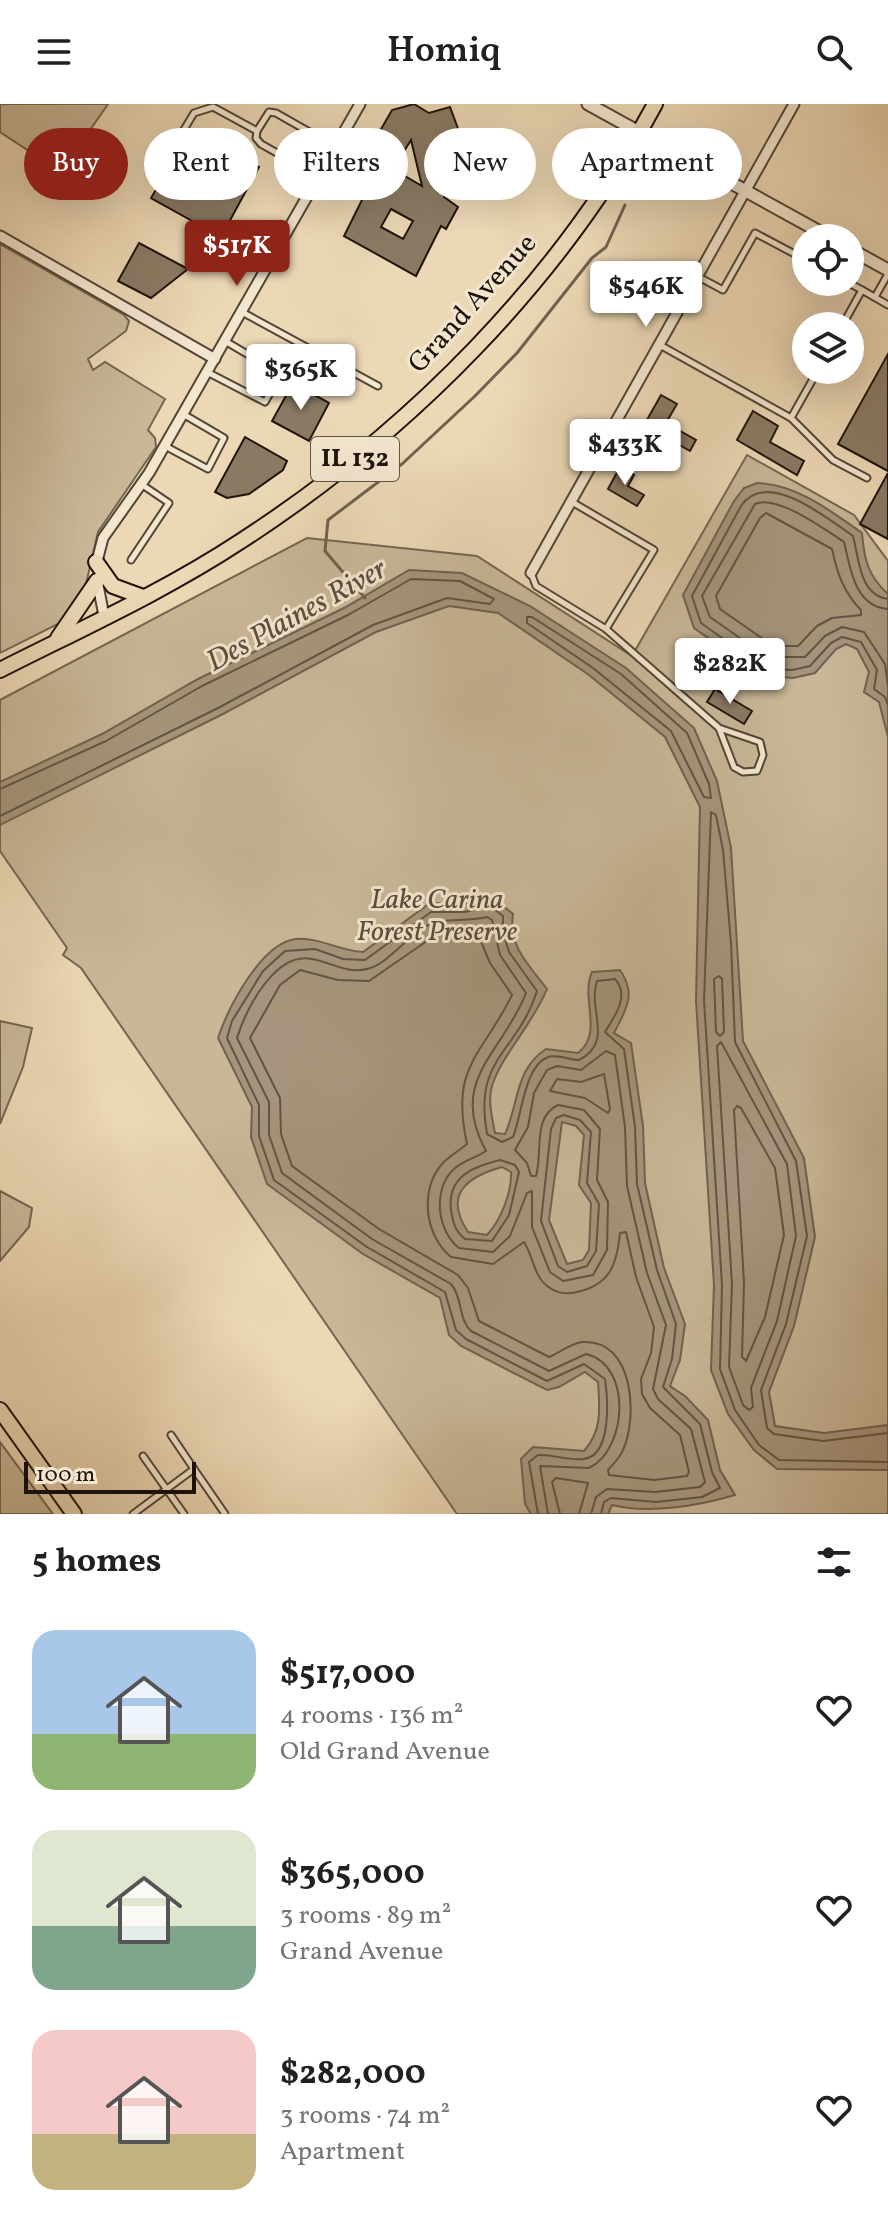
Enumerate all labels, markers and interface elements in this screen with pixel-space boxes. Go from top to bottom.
text: Homiq [387,27,501,77]
icon: menu [32,30,76,74]
icon: search [812,30,856,74]
chip: Buy [24,128,128,200]
chip: Rent [144,128,258,200]
chip: Filters [274,128,408,200]
chip: New [424,128,536,200]
chip: Apartment [552,128,742,200]
pin: $517K [181,220,293,288]
map controls [792,224,864,384]
button: locate [792,224,864,296]
street label: Grand Avenue [400,226,546,382]
text: $517K [203,228,271,264]
pin: $546K [590,261,702,329]
text: $546K [608,269,684,305]
button: layers [792,312,864,384]
pin: $365K [245,344,357,412]
text: $365K [264,352,338,388]
pin: $433K [569,419,681,487]
text: $433K [588,427,662,463]
road number: IL 132 [311,437,399,481]
water label: Des Plaines River [199,549,396,683]
pin: $282K [674,638,786,706]
text: $282K [693,646,767,682]
park label: Lake Carina Forest Preserve [357,881,517,952]
scale bar [24,1458,196,1494]
text: 100 m [36,1460,95,1491]
text: 5 homes [32,1539,162,1586]
icon: filters [812,1540,856,1584]
text: $517,000 [280,1651,415,1698]
icon: home [96,1662,192,1758]
icon: heart [812,1688,856,1732]
text: 4 rooms · 136 m² [280,1698,463,1734]
text: Old Grand Avenue [280,1734,490,1770]
text: $365,000 [280,1851,425,1898]
icon: home [96,1862,192,1958]
icon: heart [812,1888,856,1932]
text: 3 rooms · 89 m² [280,1898,451,1934]
text: Grand Avenue [280,1934,443,1970]
text: $282,000 [280,2051,426,2098]
icon: home [96,2062,192,2158]
icon: heart [812,2088,856,2132]
text: 3 rooms · 74 m² [280,2098,450,2134]
text: Apartment [280,2134,405,2170]

